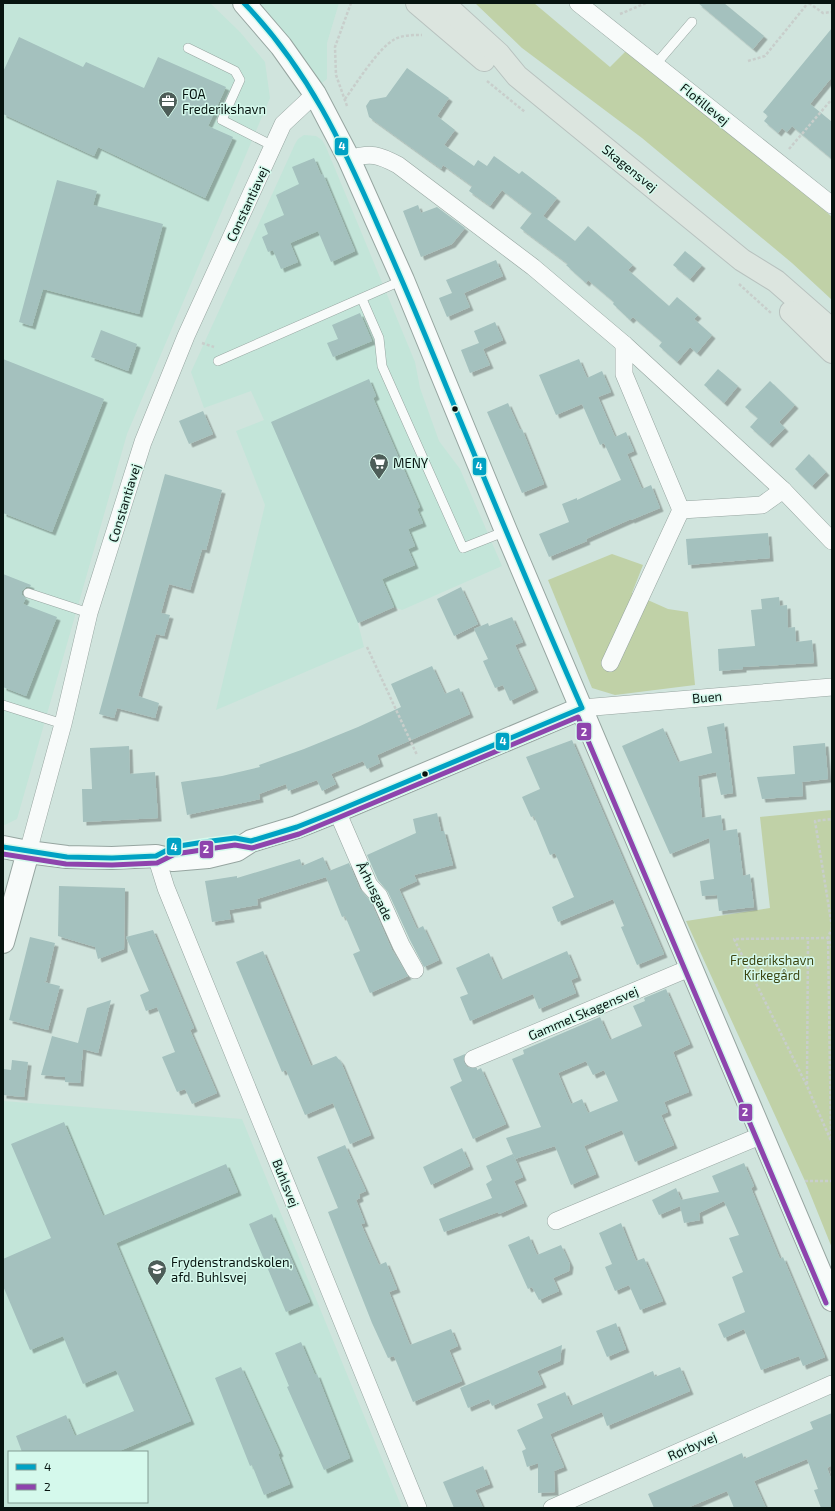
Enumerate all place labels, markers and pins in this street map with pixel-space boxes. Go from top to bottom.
place label: FOA Frederikshavn [182,86,266,117]
office icon: FOA Frederikshavn [157,90,179,118]
unlabelled marker [450,404,460,414]
supermarket icon: MENY [368,452,390,480]
place label: MENY [393,455,429,471]
unlabelled marker [420,769,430,779]
place label: Frydenstrandskolen, afd. Buhlsvej [171,1254,293,1285]
school or university icon: Frydenstrandskolen, afd. Buhlsvej [146,1258,168,1286]

